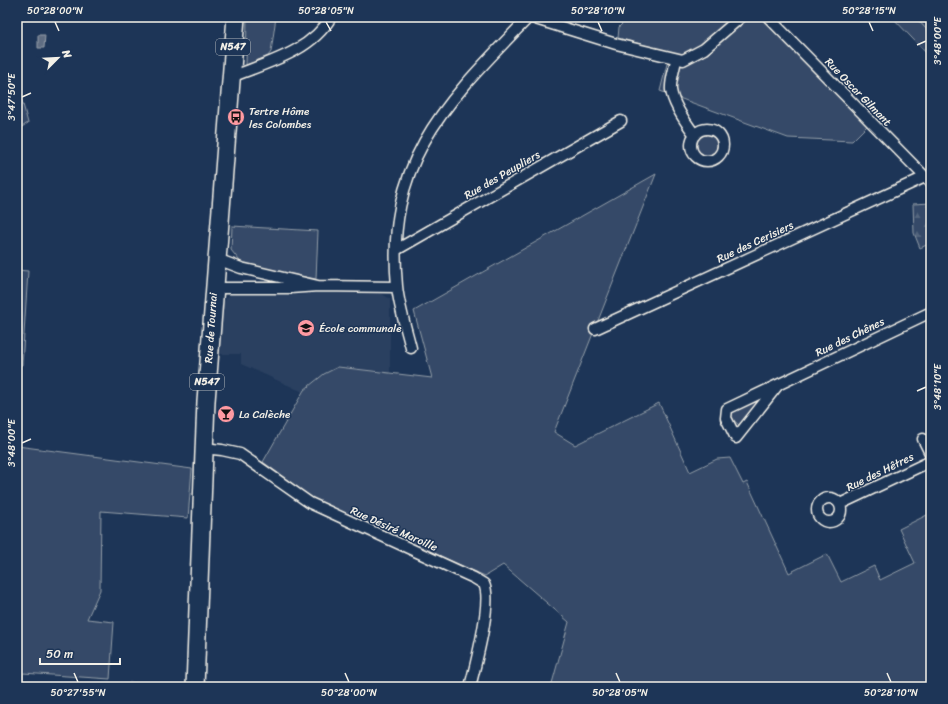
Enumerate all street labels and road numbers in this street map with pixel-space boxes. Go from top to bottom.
road number: N547 [216,39,250,55]
street label: Rue Oscar Gilmant [820,53,896,131]
street label: Rue des Peupliers [460,145,544,204]
street label: Rue des Cerisiers [713,216,797,268]
street label: Rue de Tournai [199,291,223,364]
street label: Rue des Chênes [812,312,889,362]
road number: N547 [190,374,224,390]
street label: Rue des Hêtres [843,447,918,497]
street label: Rue Désiré Maroille [347,501,441,557]

